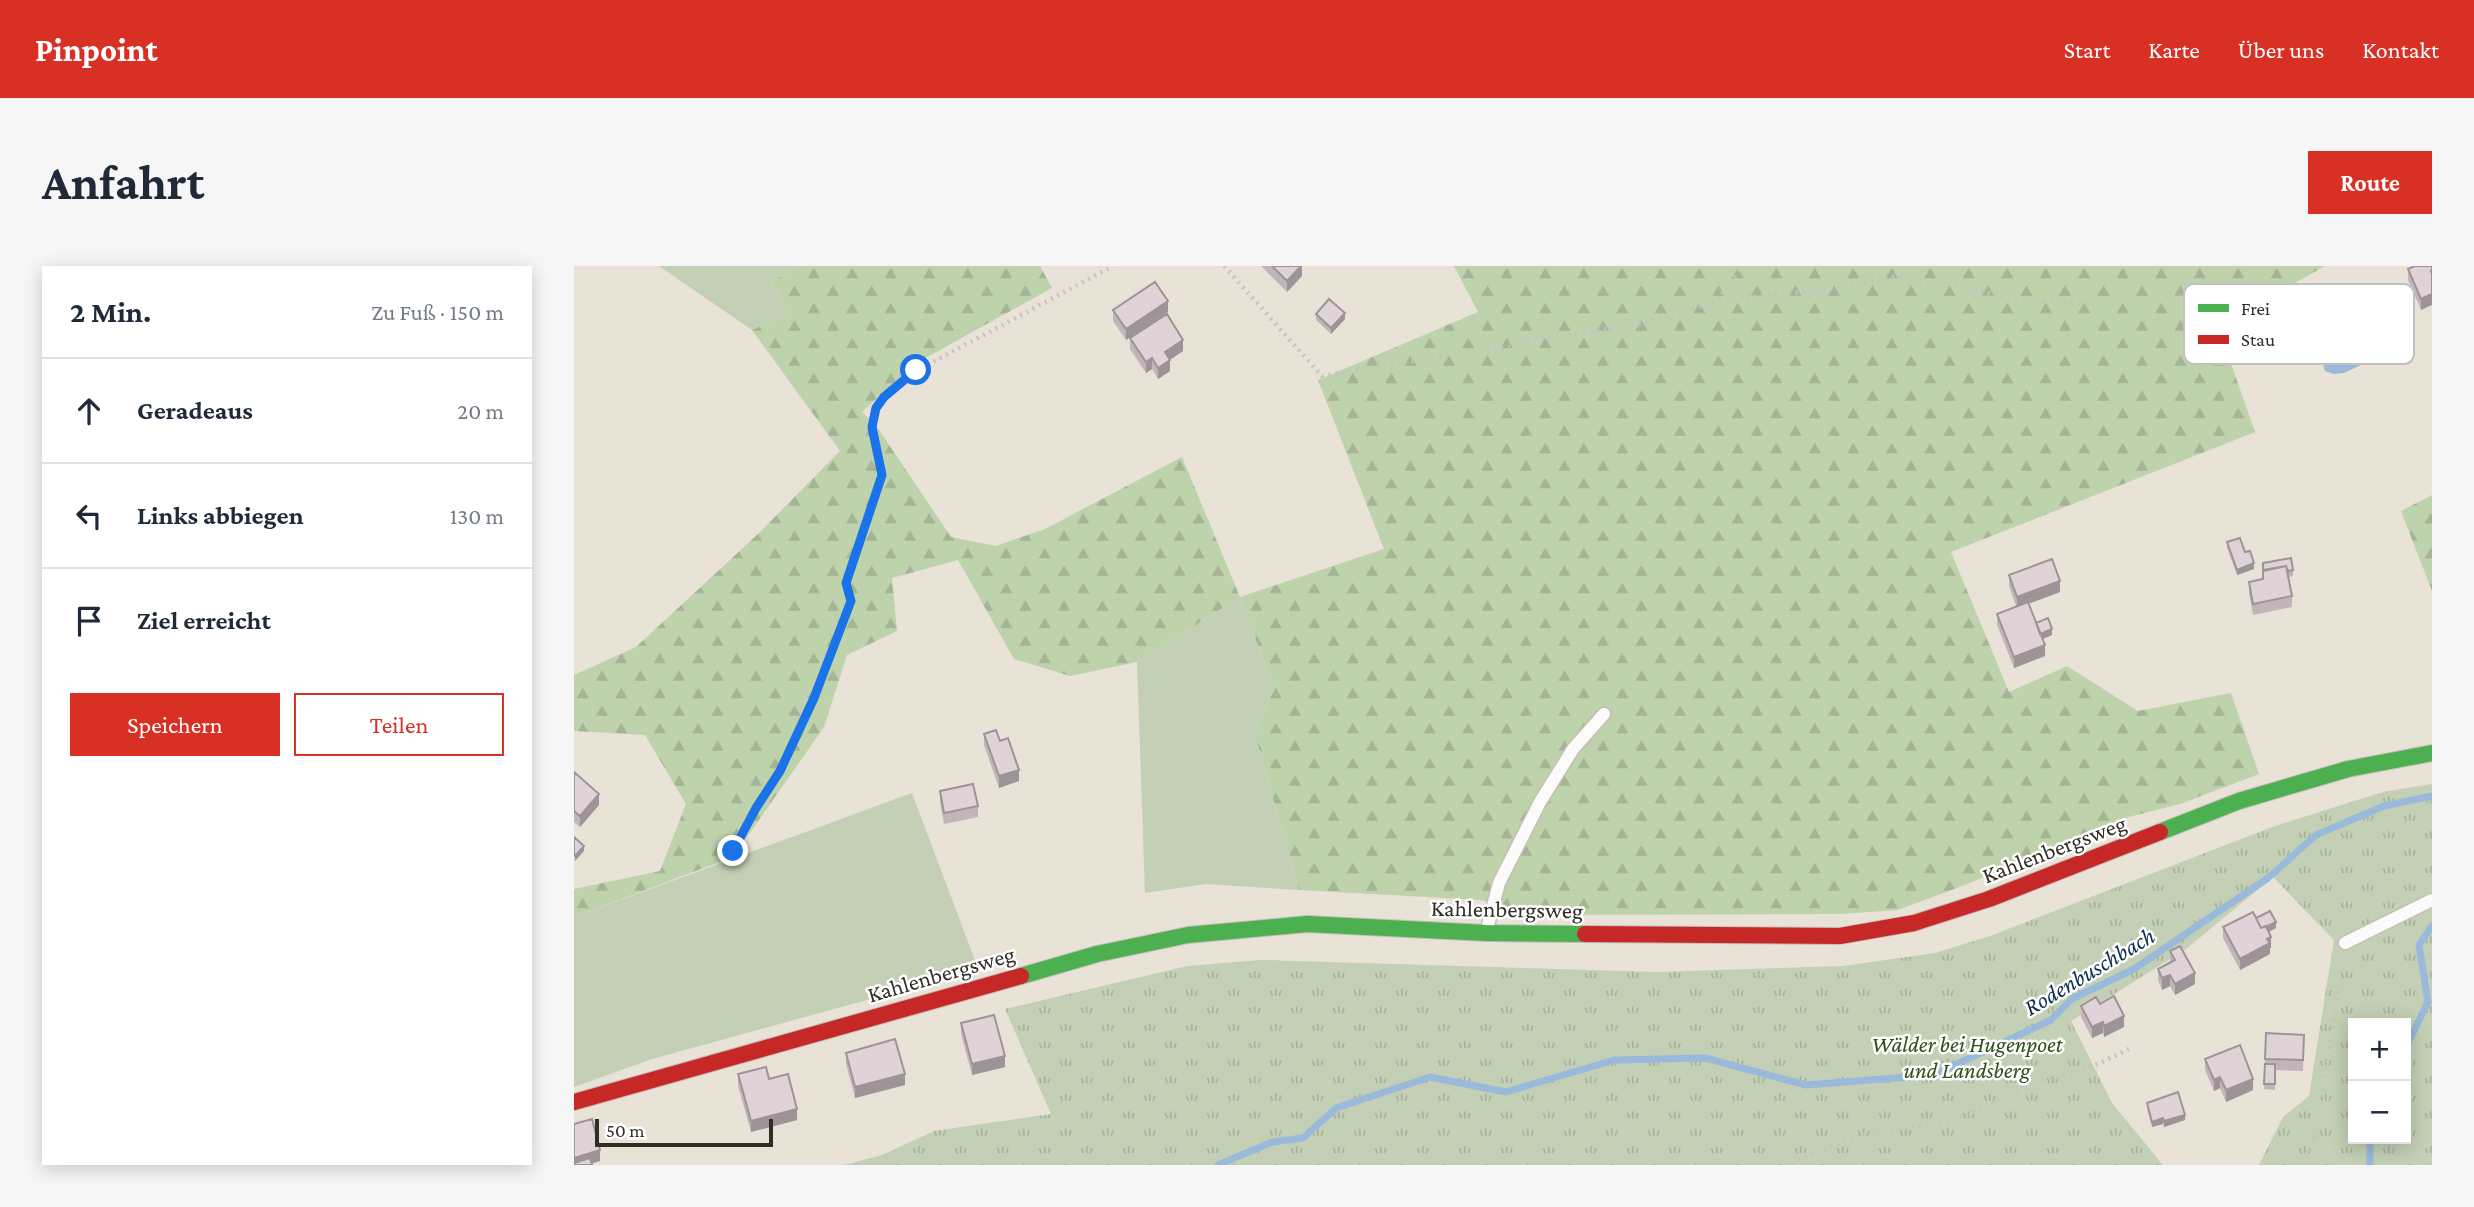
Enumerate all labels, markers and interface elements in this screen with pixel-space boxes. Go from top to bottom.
text: Pinpoint [35,31,158,68]
text: Start [2064,36,2110,63]
text: Karte [2148,36,2200,63]
text: Über uns [2238,36,2324,63]
text: Kontakt [2362,36,2439,63]
button: Route [2308,151,2432,214]
text: Anfahrt [42,155,204,210]
legend [2184,284,2414,364]
text: 2 Min. [70,295,151,328]
text: Frei [2241,298,2270,319]
text: Zu Fuß · 150 m [371,299,504,325]
text: Stau [2241,329,2275,350]
route start [900,354,931,385]
icon: ahead [70,392,108,430]
text: Geradeaus [137,396,253,425]
text: 20 m [457,398,504,424]
icon: left [70,497,108,535]
text: Links abbiegen [137,501,304,530]
text: 130 m [450,503,504,529]
icon: arrive [70,602,108,640]
text: Ziel erreicht [137,606,271,635]
button: Speichern [70,693,280,756]
button: Teilen [294,693,504,756]
street label: Kahlenbergsweg [1978,810,2130,888]
route end [717,835,748,866]
street label: Kahlenbergsweg [1431,895,1583,923]
water label: Rodenbuschbach [2019,921,2159,1021]
street label: Kahlenbergsweg [864,941,1018,1007]
map controls [2348,1018,2411,1144]
button: + [2348,1018,2411,1081]
park label: Wälder bei Hugenpoet und Landsberg [1871,1031,2064,1083]
button: − [2348,1081,2411,1144]
scale bar [595,1116,774,1148]
text: 50 m [606,1120,645,1141]

